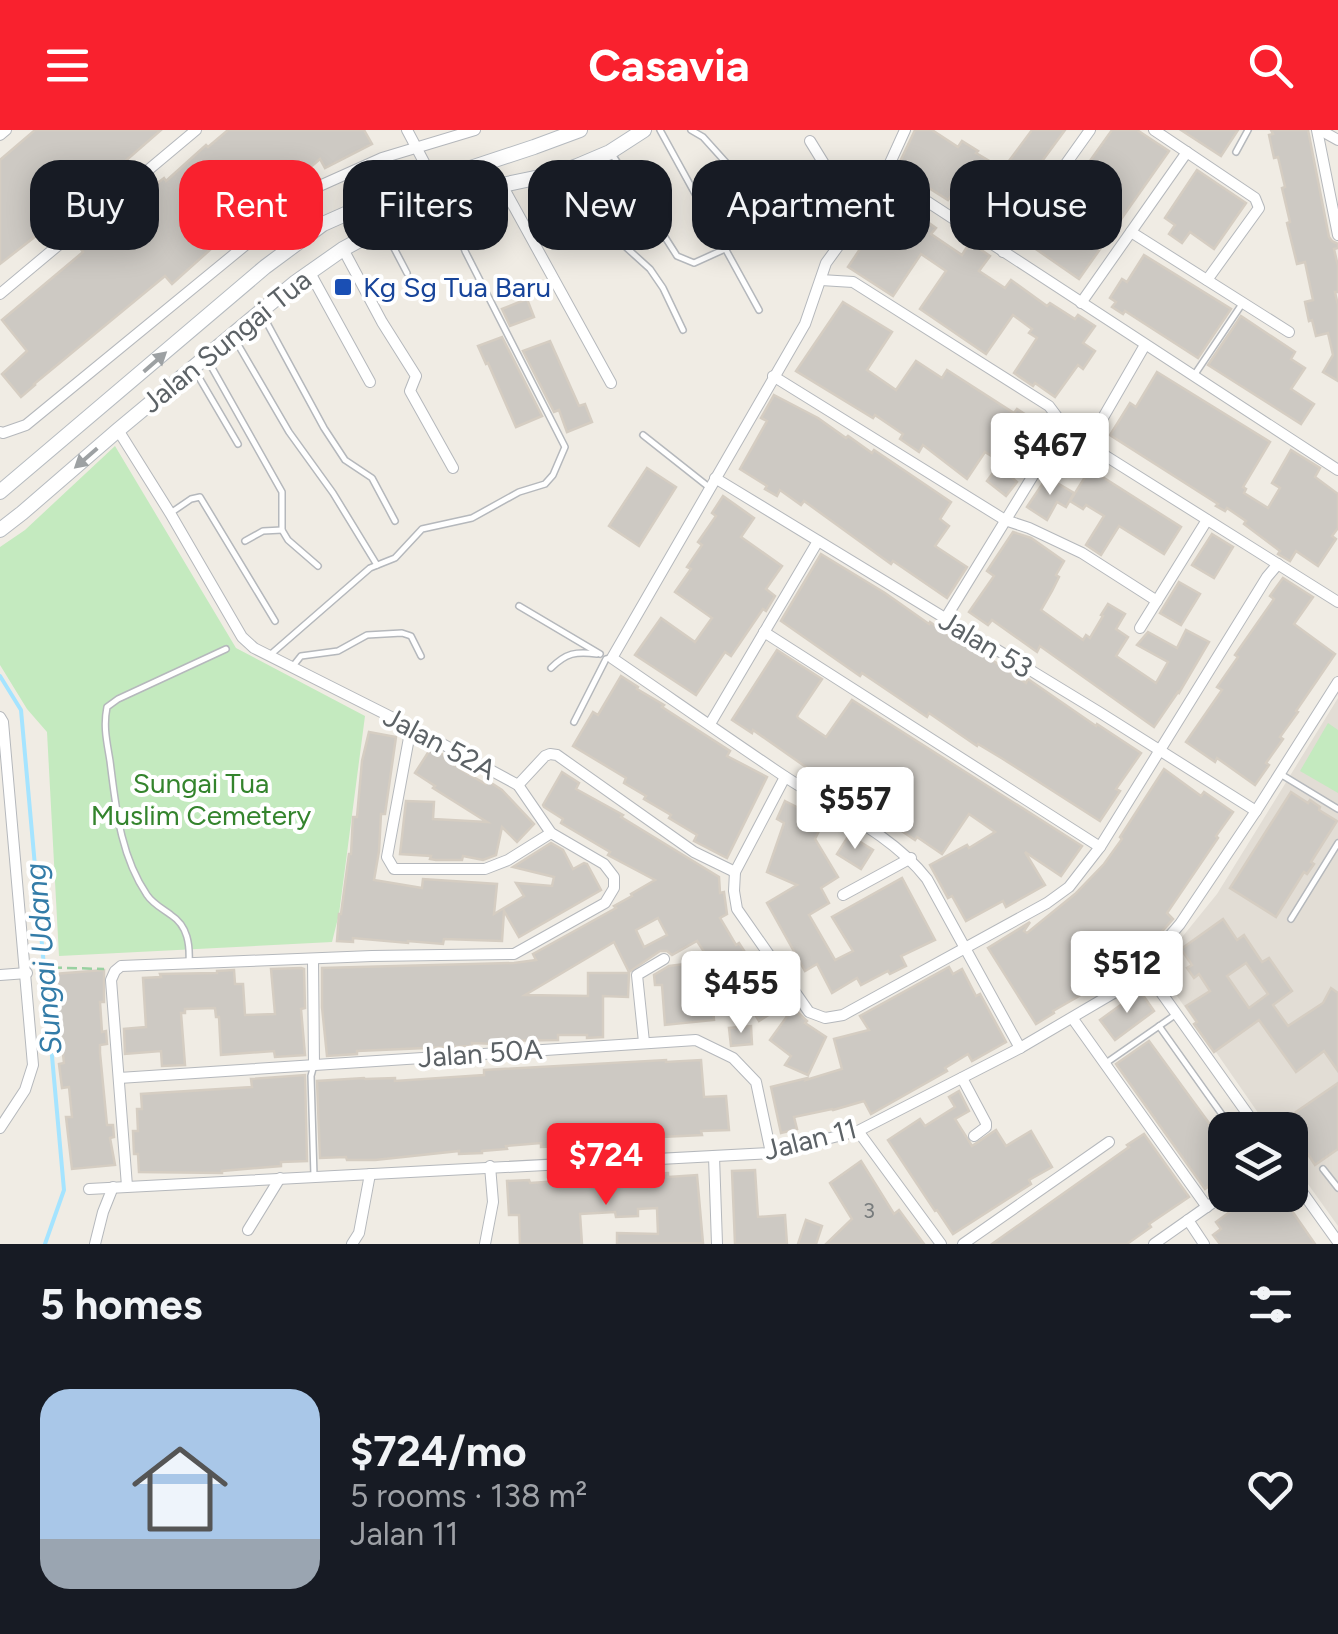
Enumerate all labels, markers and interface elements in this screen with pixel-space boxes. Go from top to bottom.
icon: menu [40,38,95,93]
text: Casavia [588,38,750,92]
icon: search [1243,38,1298,93]
chip: Buy [30,160,159,250]
chip: Rent [179,160,323,250]
chip: Filters [343,160,508,250]
chip: New [528,160,672,250]
chip: Apartment [692,160,930,250]
chip: House [950,160,1122,250]
street label: Jalan Sungai Tua [134,262,318,420]
place label: Kg Sg Tua Baru [363,270,551,304]
marker: Kg Sg Tua Baru [332,276,354,298]
one-way arrow [142,351,167,373]
pin: $467 [991,413,1109,498]
text: $467 [1013,426,1087,464]
one-way arrow [74,446,99,468]
street label: Jalan 53 [933,603,1039,685]
street label: Jalan 52A [378,699,502,787]
park label: Sungai Tua Muslim Cemetery [91,766,311,832]
pin: $557 [796,767,914,852]
text: $557 [819,780,891,818]
water label: Sungai Udang [16,862,70,1056]
pin: $512 [1068,931,1186,1016]
text: $512 [1093,944,1161,982]
pin: $455 [682,951,800,1036]
text: $455 [703,964,779,1002]
street label: Jalan 50A [417,1032,543,1074]
street label: Jalan 11 [760,1111,860,1167]
map controls [1208,1112,1308,1212]
button: layers [1208,1112,1308,1212]
pin: $724 [547,1123,665,1208]
text: $724 [569,1136,643,1174]
house number: 3 [863,1197,875,1224]
icon: filters [1243,1277,1298,1332]
text: 5 homes [40,1279,202,1330]
text: $724/mo [350,1426,527,1477]
icon: home [120,1429,240,1549]
icon: heart [1243,1462,1298,1517]
text: 5 rooms · 138 m² [350,1477,587,1515]
text: Jalan 11 [350,1515,458,1553]

